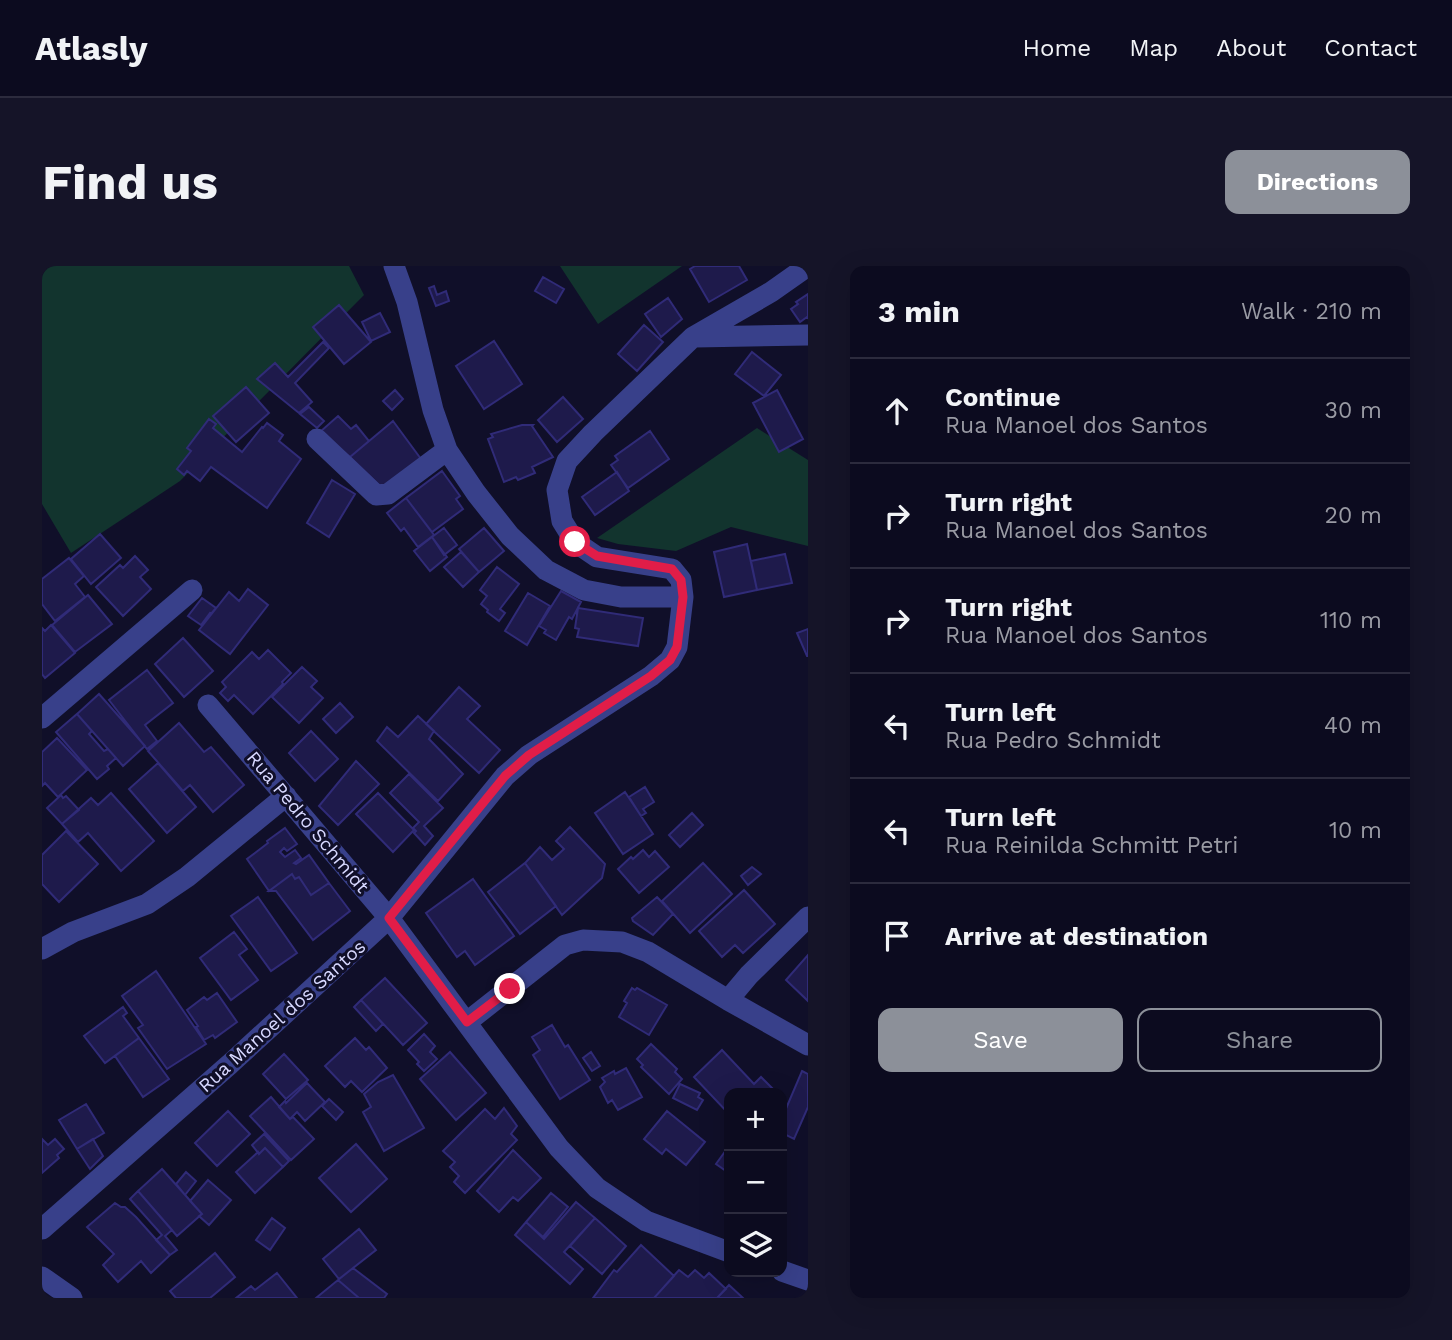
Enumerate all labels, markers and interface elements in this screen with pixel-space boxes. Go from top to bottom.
text: Atlasly [35,29,147,68]
text: Home [1023,34,1091,62]
text: Map [1129,34,1178,62]
text: About [1216,34,1286,62]
text: Contact [1324,34,1417,62]
button: Directions [1225,150,1410,214]
text: Find us [42,153,218,211]
text: 3 min [878,294,960,329]
text: Walk · 210 m [1241,298,1382,325]
text: Continue [945,382,1061,412]
icon: ahead [878,392,916,430]
text: 30 m [1325,397,1382,424]
text: Rua Manoel dos Santos [945,412,1208,439]
text: Turn right [945,487,1072,517]
icon: right [878,497,916,535]
text: 20 m [1325,502,1382,529]
text: Rua Manoel dos Santos [945,517,1208,544]
route start [559,526,590,557]
text: Turn right [945,592,1072,622]
icon: right [878,602,916,640]
text: 110 m [1320,607,1382,634]
text: Rua Manoel dos Santos [945,622,1208,649]
text: Turn left [945,697,1056,727]
icon: left [878,707,916,745]
text: 40 m [1324,712,1382,739]
text: Rua Pedro Schmidt [945,727,1161,754]
street label: Rua Pedro Schmidt [242,746,374,898]
text: Turn left [945,802,1056,832]
icon: left [878,812,916,850]
text: 10 m [1329,817,1382,844]
text: Rua Reinilda Schmitt Petri [945,832,1238,859]
icon: arrive [878,917,916,955]
text: Arrive at destination [945,921,1208,951]
street label: Rua Manoel dos Santos [194,935,370,1097]
route end [494,973,525,1004]
button: Save [878,1008,1123,1072]
button: Share [1137,1008,1382,1072]
map controls [724,1088,787,1277]
button: + [724,1088,787,1151]
button: − [724,1151,787,1214]
button: layers [724,1214,787,1277]

